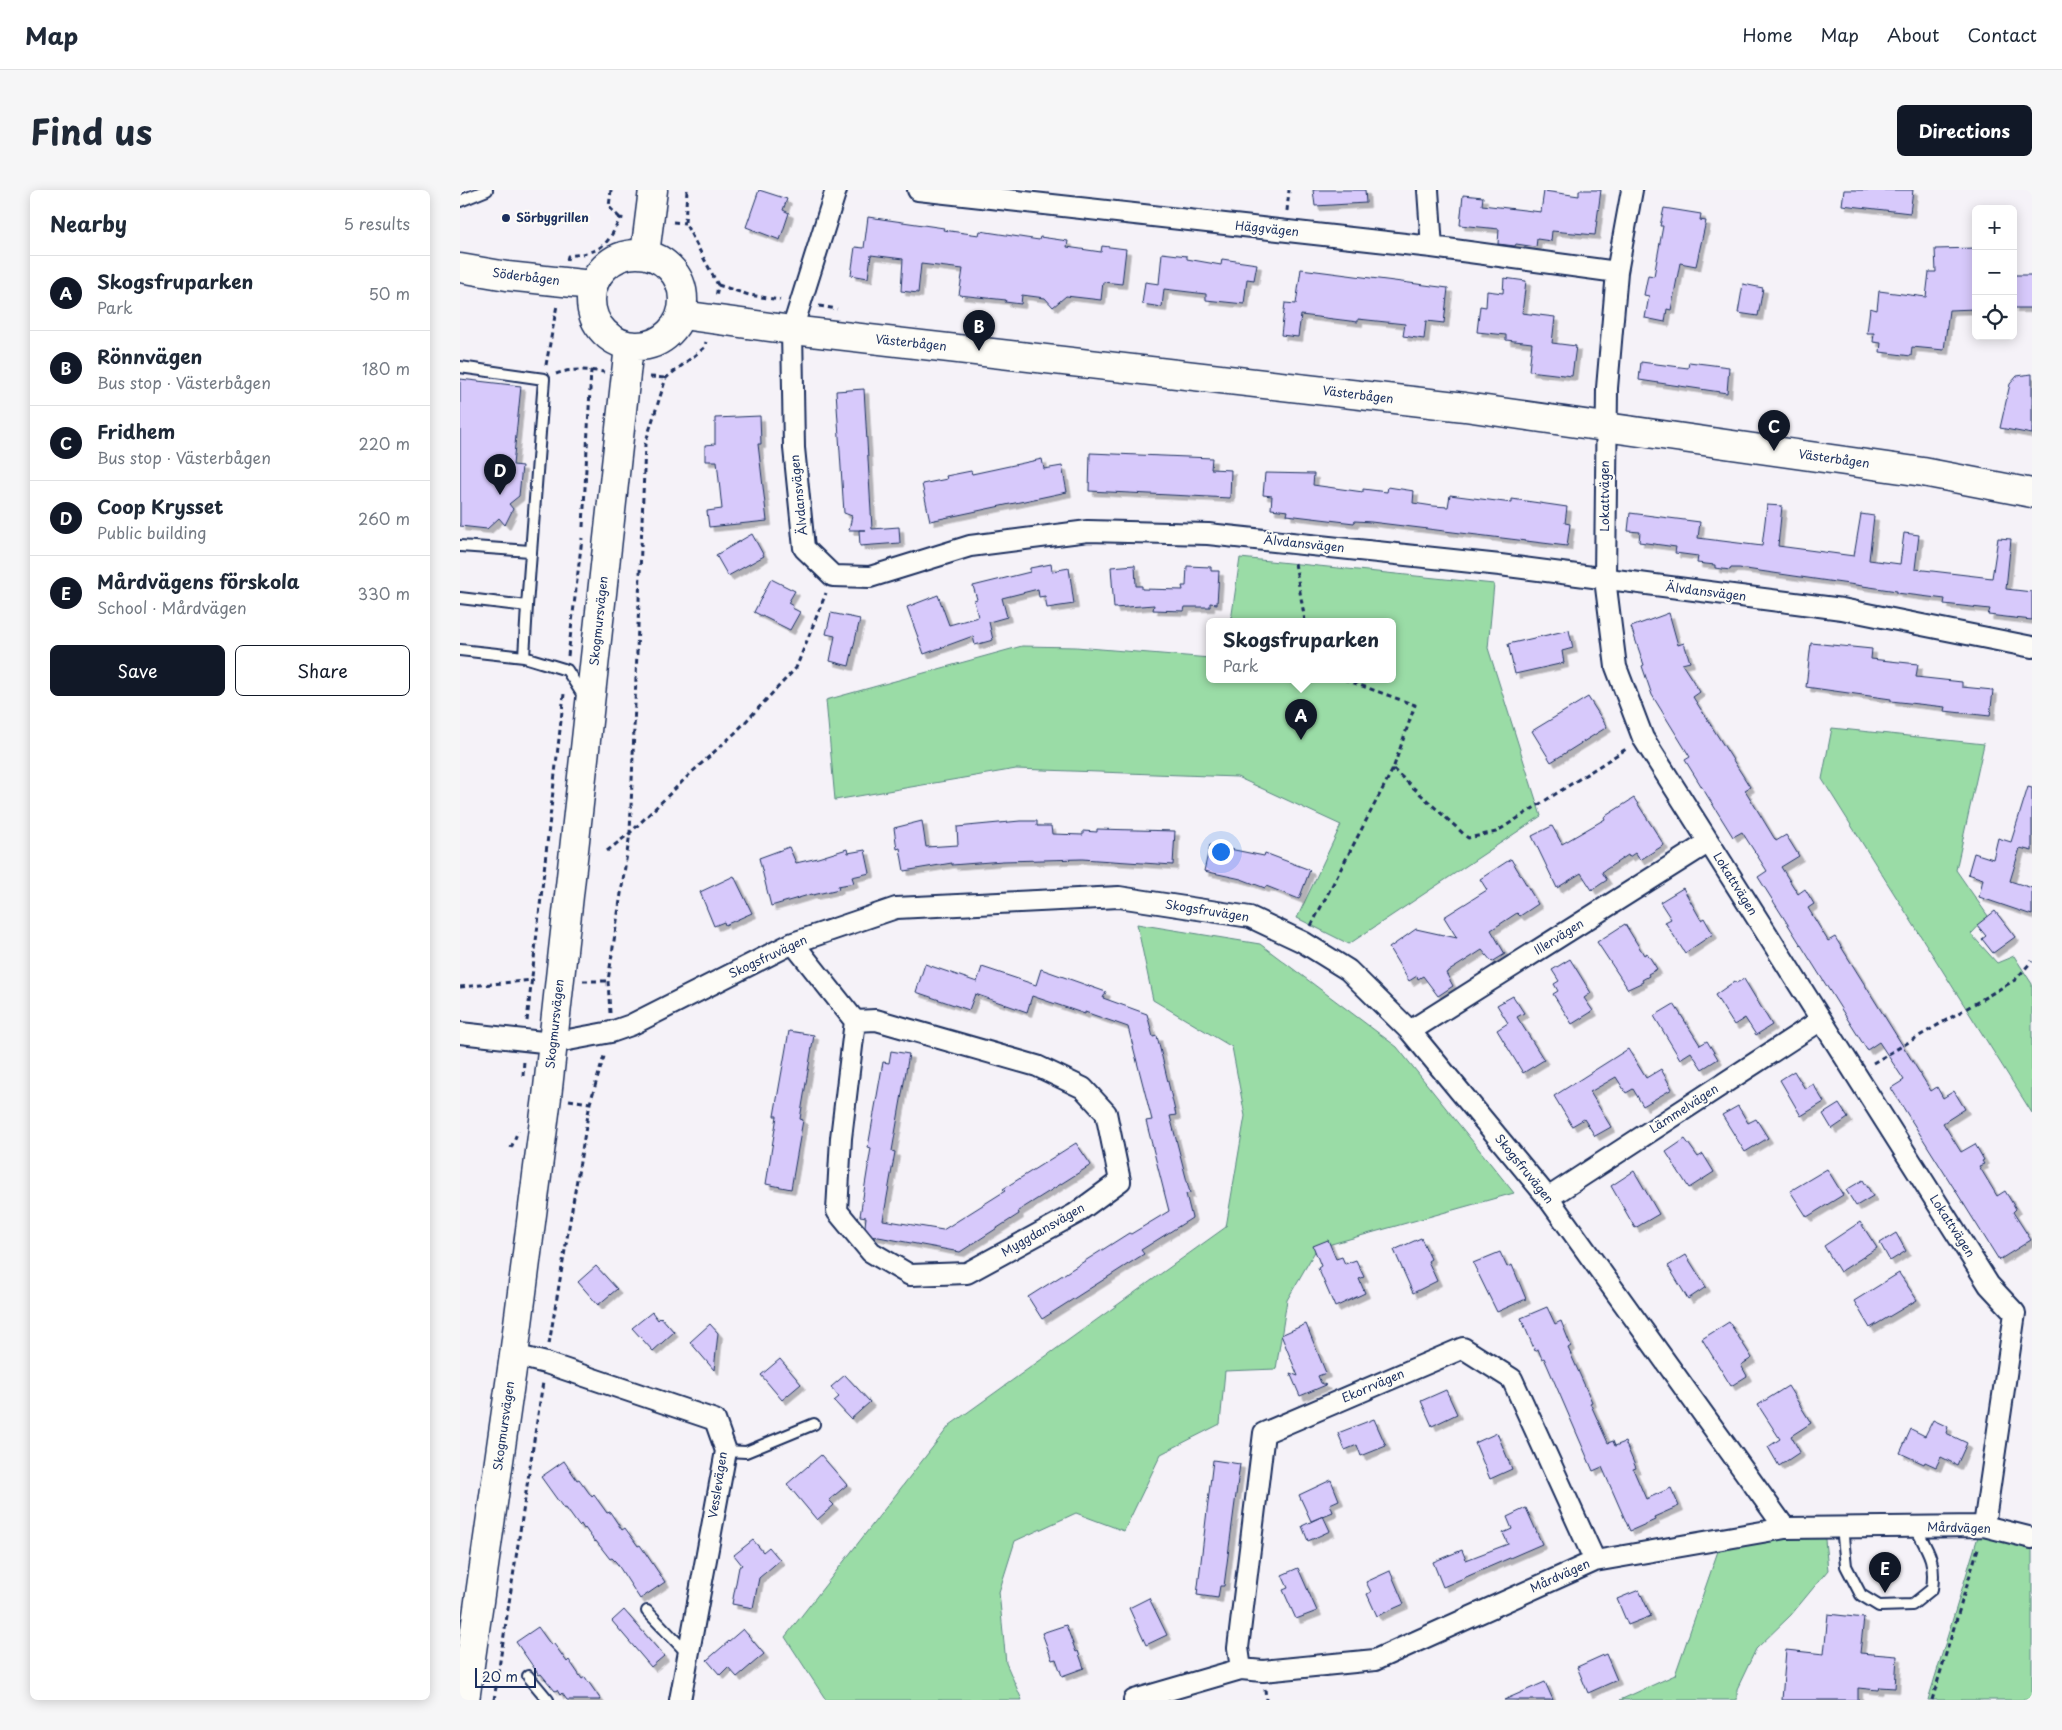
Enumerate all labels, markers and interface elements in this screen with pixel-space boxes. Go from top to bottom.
text: Map [25,17,78,53]
text: Home [1742,21,1792,48]
text: Map [1820,21,1859,48]
text: About [1887,21,1939,48]
text: Contact [1967,21,2037,48]
text: Find us [30,104,152,157]
button: Directions [1897,105,2032,156]
map controls [1972,205,2017,340]
button: + [1972,205,2017,250]
text: Nearby [50,207,127,239]
place label: Sörbygrillen [516,208,589,226]
text: 5 results [343,211,410,235]
marker: Sörbygrillen [500,212,512,224]
street label: Häggvägen [1234,216,1300,240]
button: − [1972,250,2017,295]
street label: Söderbågen [491,263,561,289]
text: Skogsfruparken [97,267,253,295]
text: A [60,281,72,305]
text: 50 m [369,281,410,305]
text: Park [97,295,133,319]
button: locate [1972,295,2017,340]
pin: B [963,310,995,351]
street label: Västerbågen [875,329,948,355]
text: Rönnvägen [97,342,202,370]
text: B [61,356,71,380]
text: 180 m [362,356,410,380]
text: Bus stop · Västerbågen [97,370,271,394]
street label: Västerbågen [1322,381,1395,407]
pin: C [1758,410,1790,451]
text: Fridhem [97,417,175,445]
text: C [60,431,72,455]
text: 220 m [359,431,410,455]
street label: Västerbågen [1798,444,1871,472]
text: Bus stop · Västerbågen [97,445,271,469]
pin: D [484,454,516,495]
street label: Älvdansvägen [785,454,811,536]
street label: Lokattvägen [1595,460,1613,532]
text: Coop Krysset [97,492,224,520]
text: D [60,506,72,530]
text: 260 m [358,506,410,530]
text: Public building [97,520,207,544]
street label: Älvdansvägen [1263,530,1345,556]
text: Mårdvägens förskola [97,567,300,595]
street label: Skogmursvägen [584,575,612,667]
street label: Älvdansvägen [1665,577,1747,605]
text: E [61,581,71,605]
text: 330 m [357,581,410,605]
text: School · Mårdvägen [97,595,247,619]
popup [1206,618,1396,683]
text: Skogsfruparken [1223,625,1379,653]
button: Save [50,645,225,696]
button: Share [235,645,410,696]
text: Park [1223,653,1259,677]
pin: A [1285,699,1317,740]
your location [1208,839,1234,865]
street label: Lokattvägen [1709,848,1762,919]
street label: Skogsfruvägen [1164,894,1250,926]
street label: Illervägen [1530,914,1587,959]
street label: Skogsfruvägen [725,930,810,982]
street label: Skogmursvägen [540,978,568,1070]
street label: Lämmelvägen [1646,1079,1721,1137]
street label: Skogsfruvägen [1491,1130,1558,1207]
street label: Lokattvägen [1926,1191,1980,1260]
street label: Myggdansvägen [997,1198,1088,1260]
street label: Ekorrvägen [1338,1364,1407,1406]
street label: Skogmursvägen [488,1380,518,1472]
street label: Vesslevägen [703,1450,731,1520]
street label: Mårdvägen [1927,1517,1991,1537]
pin: E [1869,1552,1901,1593]
street label: Mårdvägen [1527,1554,1592,1596]
scale bar [475,1665,536,1688]
text: 20 m [482,1666,518,1687]

